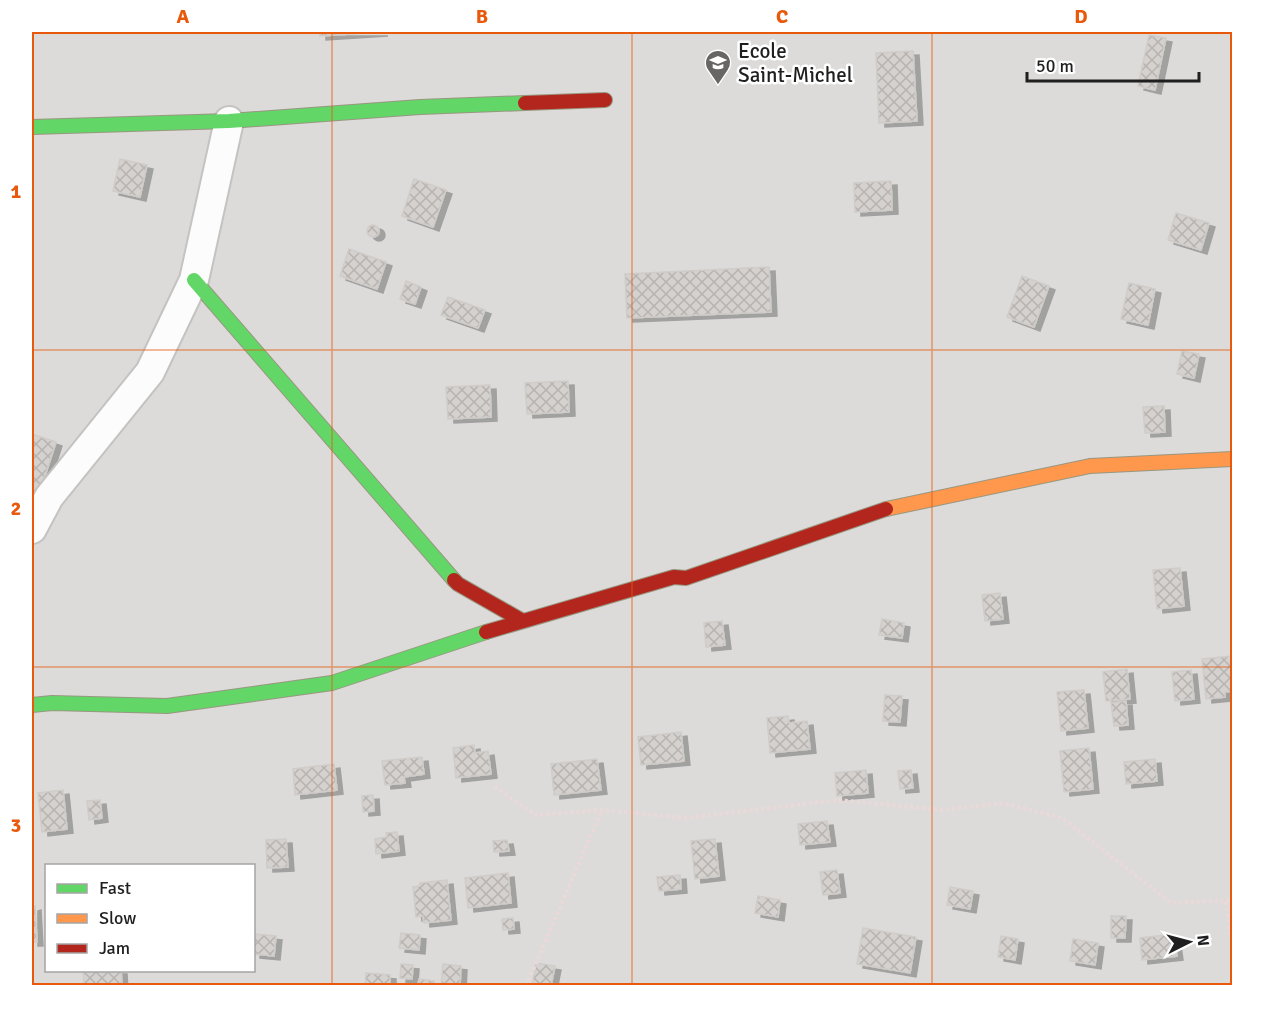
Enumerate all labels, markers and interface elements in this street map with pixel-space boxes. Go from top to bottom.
text: A [177,4,190,29]
text: B [476,4,488,29]
text: C [776,4,788,29]
text: D [1074,4,1088,29]
place label: Ecole Saint-Michel [738,38,853,88]
scale bar [1027,45,1200,83]
school or university icon: Ecole Saint-Michel [703,48,733,86]
text: 50 m [1036,55,1074,77]
text: 1 [11,179,22,204]
text: 2 [11,496,21,521]
text: 3 [11,813,21,838]
legend [45,864,255,972]
text: Fast [99,877,131,899]
text: Slow [99,907,136,929]
north arrow [1159,912,1219,972]
text: N [1192,934,1213,947]
text: Jam [99,937,130,959]

